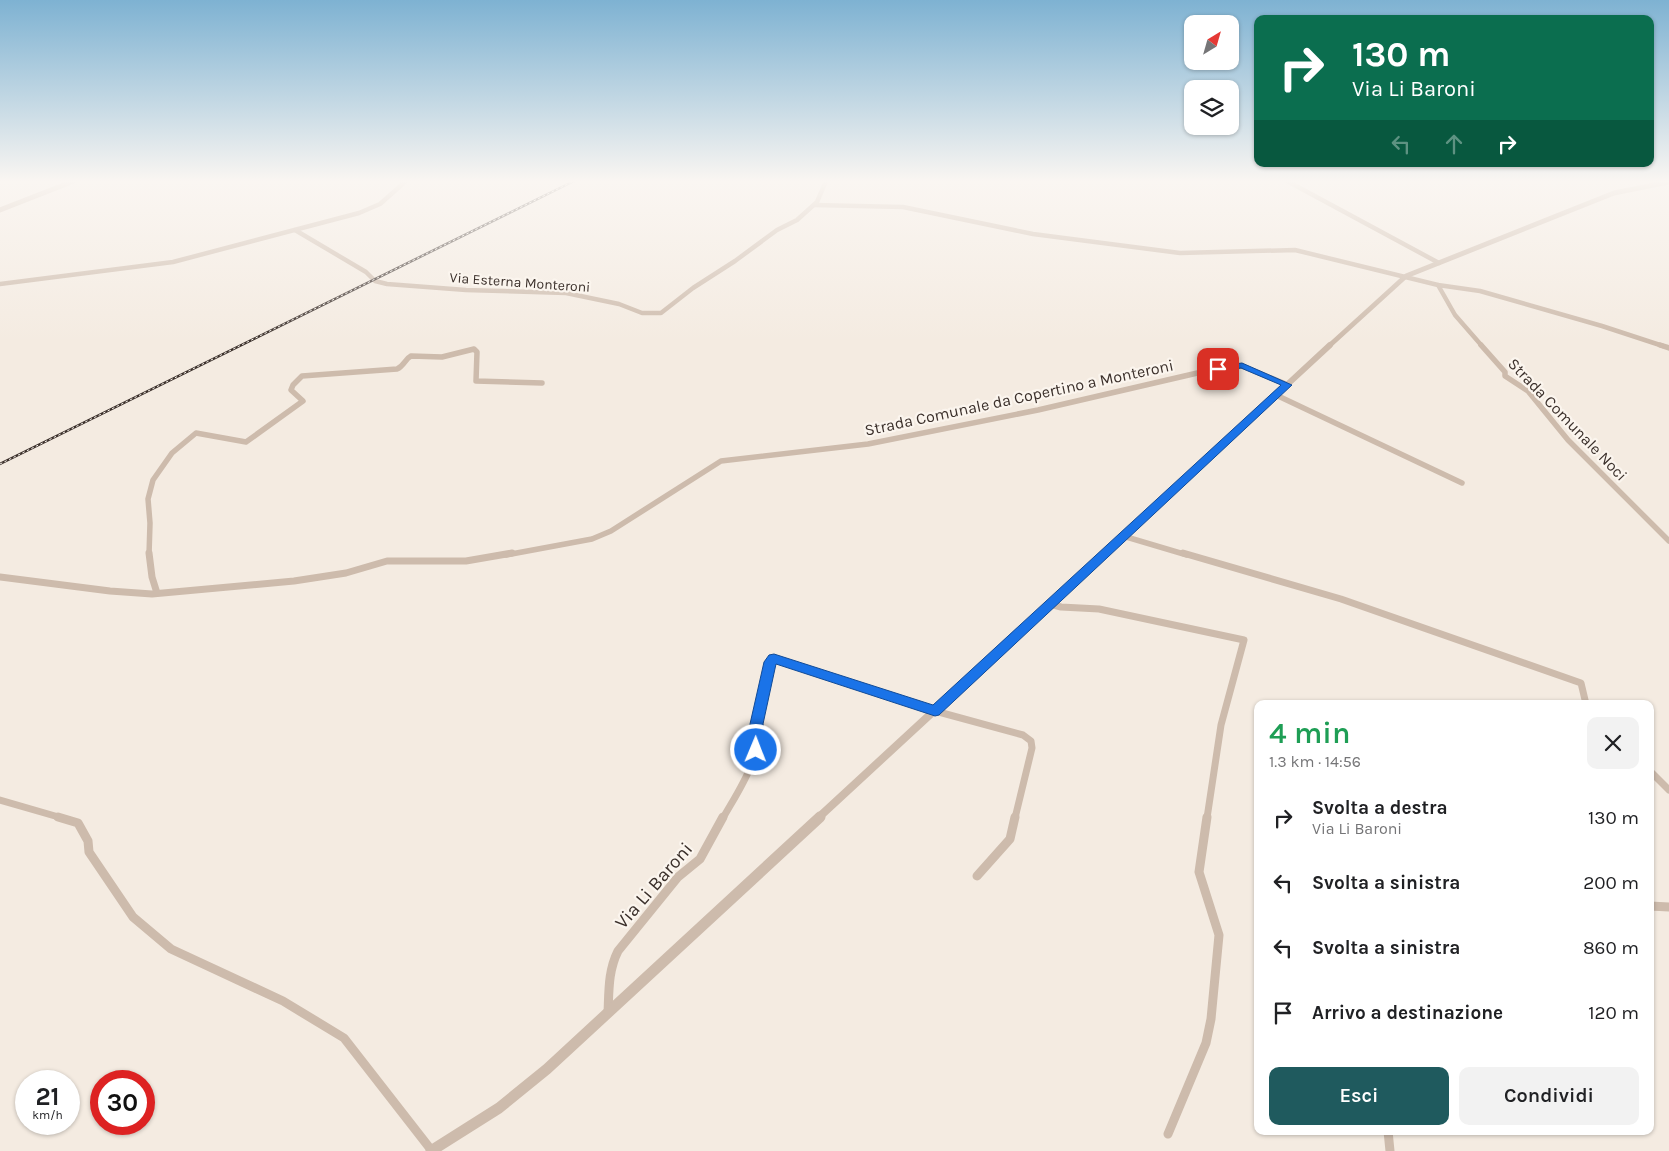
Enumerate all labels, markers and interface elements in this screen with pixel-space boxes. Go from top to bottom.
north arrow [1184,15,1239,70]
map controls [1184,15,1239,135]
text: 130 m [1352,34,1450,75]
icon: right [1269,35,1334,100]
text: Via Li Baroni [1352,76,1476,102]
button: layers [1184,80,1239,135]
icon: left [1387,130,1415,158]
icon: ahead [1440,130,1468,158]
icon: right [1493,130,1521,158]
street label: Via Esterna Monteroni [449,269,591,296]
pin [1197,348,1239,390]
street label: Strada Comunale Noci [1504,354,1631,485]
street label: Strada Comunale da Copertino a Monteroni [863,355,1175,440]
icon: arrive [1204,355,1232,383]
text: 4 min [1269,715,1350,751]
button: close [1587,717,1639,769]
position arrow [729,723,781,775]
text: 1.3 km · 14:56 [1269,752,1361,771]
text: Svolta a destra [1312,797,1448,819]
icon: right [1269,804,1297,832]
text: 130 m [1588,807,1639,829]
text: Via Li Baroni [1312,819,1402,838]
street label: Via Li Baroni [610,838,697,933]
icon: left [1269,869,1297,897]
text: Svolta a sinistra [1312,872,1460,894]
text: 200 m [1583,872,1639,894]
icon: left [1269,934,1297,962]
text: Svolta a sinistra [1312,937,1460,959]
text: 860 m [1583,937,1639,959]
icon: arrive [1269,999,1297,1027]
text: Arrivo a destinazione [1312,1002,1503,1024]
text: 120 m [1588,1002,1639,1024]
button: Esci [1269,1067,1449,1125]
button: Condividi [1459,1067,1639,1125]
speed limit sign: 30 [90,1070,155,1135]
text: 21 [35,1082,60,1111]
text: km/h [32,1108,63,1122]

